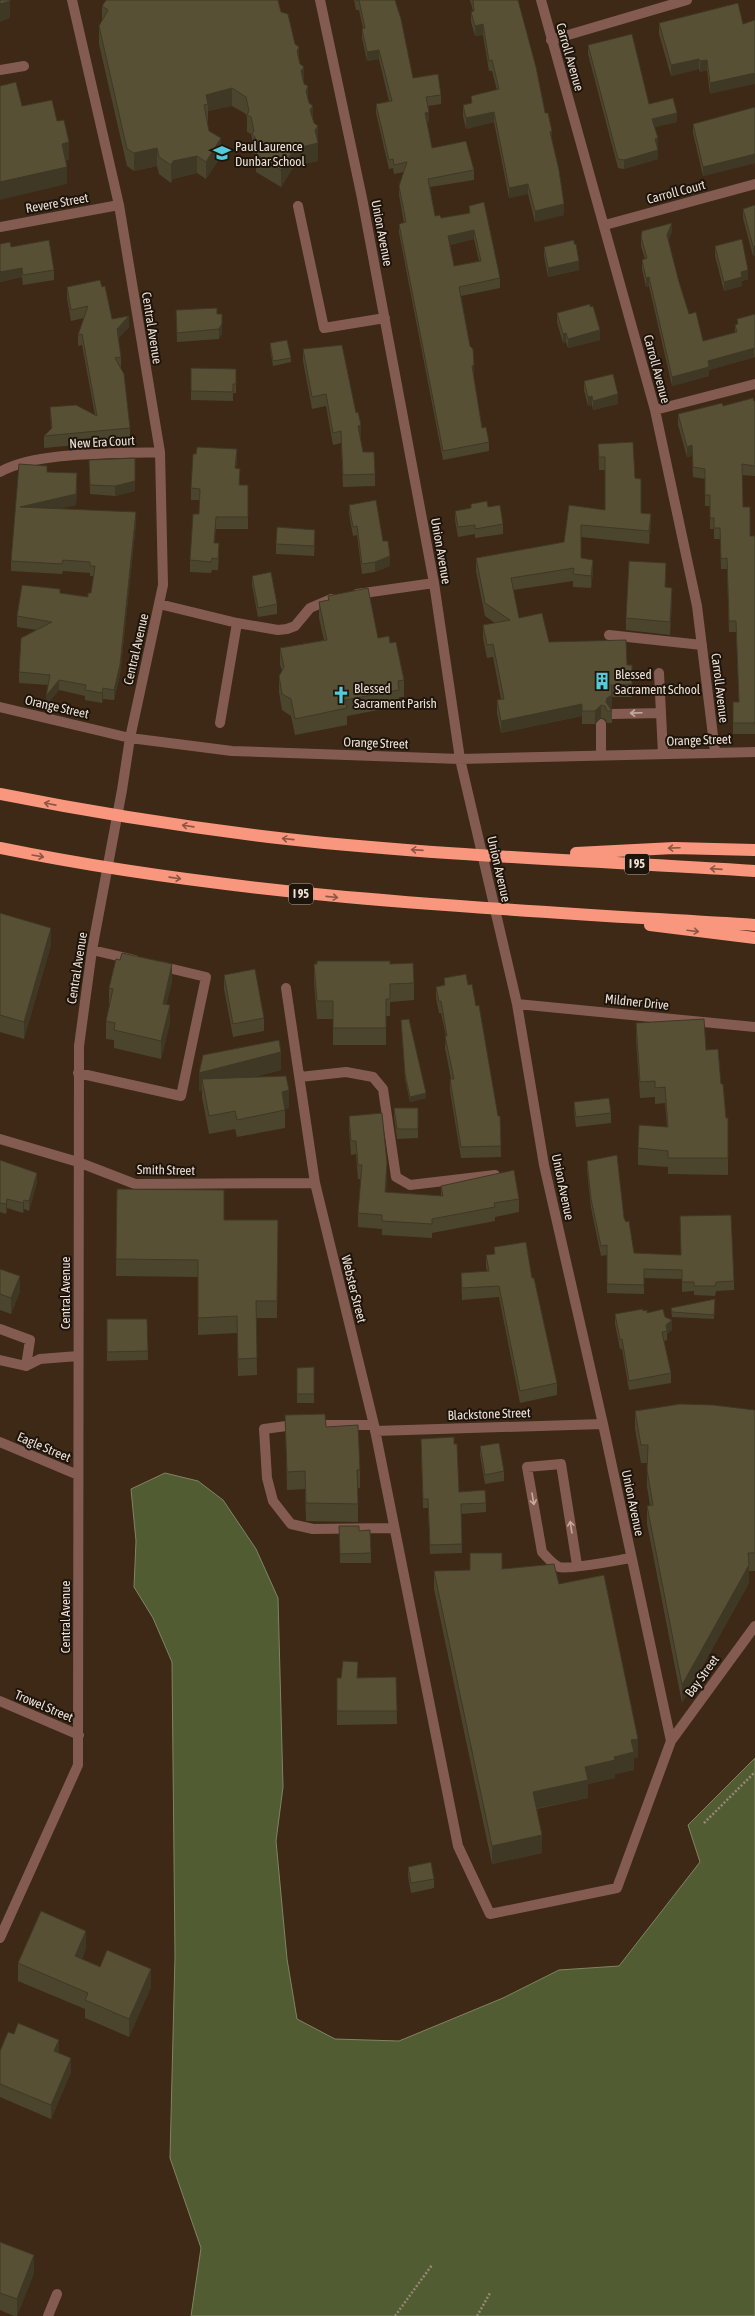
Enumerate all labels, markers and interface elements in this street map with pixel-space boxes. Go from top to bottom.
street label: Carroll Avenue [553,21,587,93]
place label: Paul Laurence Dunbar School [235,139,305,169]
school or university icon: Paul Laurence Dunbar School [212,143,232,163]
street label: Carroll Court [645,177,707,207]
street label: Revere Street [24,190,90,216]
street label: Union Avenue [368,199,396,267]
street label: Central Avenue [139,291,165,365]
street label: Carroll Avenue [641,333,673,405]
street label: New Era Court [69,433,135,451]
street label: Union Avenue [428,517,454,585]
street label: Central Avenue [121,612,151,686]
street label: Carroll Avenue [708,652,732,724]
place label: Blessed Sacrament School [615,667,701,697]
building icon: Blessed Sacrament School [592,671,612,691]
place label: Blessed Sacrament Parish [354,681,437,711]
church icon: Blessed Sacrament Parish [331,685,351,705]
street label: Orange Street [24,692,91,722]
one-way arrow [630,710,643,717]
street label: Orange Street [666,731,732,749]
street label: Orange Street [343,734,409,752]
one-way arrow [44,800,57,808]
one-way arrow [182,822,195,830]
one-way arrow [282,835,295,843]
street label: Union Avenue [484,835,514,903]
one-way arrow [668,845,681,852]
one-way arrow [411,847,424,854]
one-way arrow [31,852,44,860]
road number: I 95 [625,854,649,874]
one-way arrow [710,865,723,872]
one-way arrow [168,874,181,882]
road number: I 95 [289,884,313,904]
one-way arrow [325,893,338,900]
one-way arrow [686,927,699,935]
street label: Central Avenue [64,931,90,1005]
street label: Mildner Drive [604,991,670,1013]
street label: Union Avenue [549,1153,577,1221]
street label: Smith Street [137,1162,195,1178]
street label: Webster Street [338,1254,370,1325]
street label: Central Avenue [58,1257,73,1329]
street label: Blackstone Street [447,1405,531,1423]
street label: Eagle Street [15,1429,73,1465]
street label: Union Avenue [619,1469,647,1537]
one-way arrow [529,1492,537,1505]
one-way arrow [567,1521,575,1534]
street label: Central Avenue [58,1581,73,1653]
street label: Bay Street [682,1652,722,1700]
street label: Trowel Street [13,1687,76,1725]

